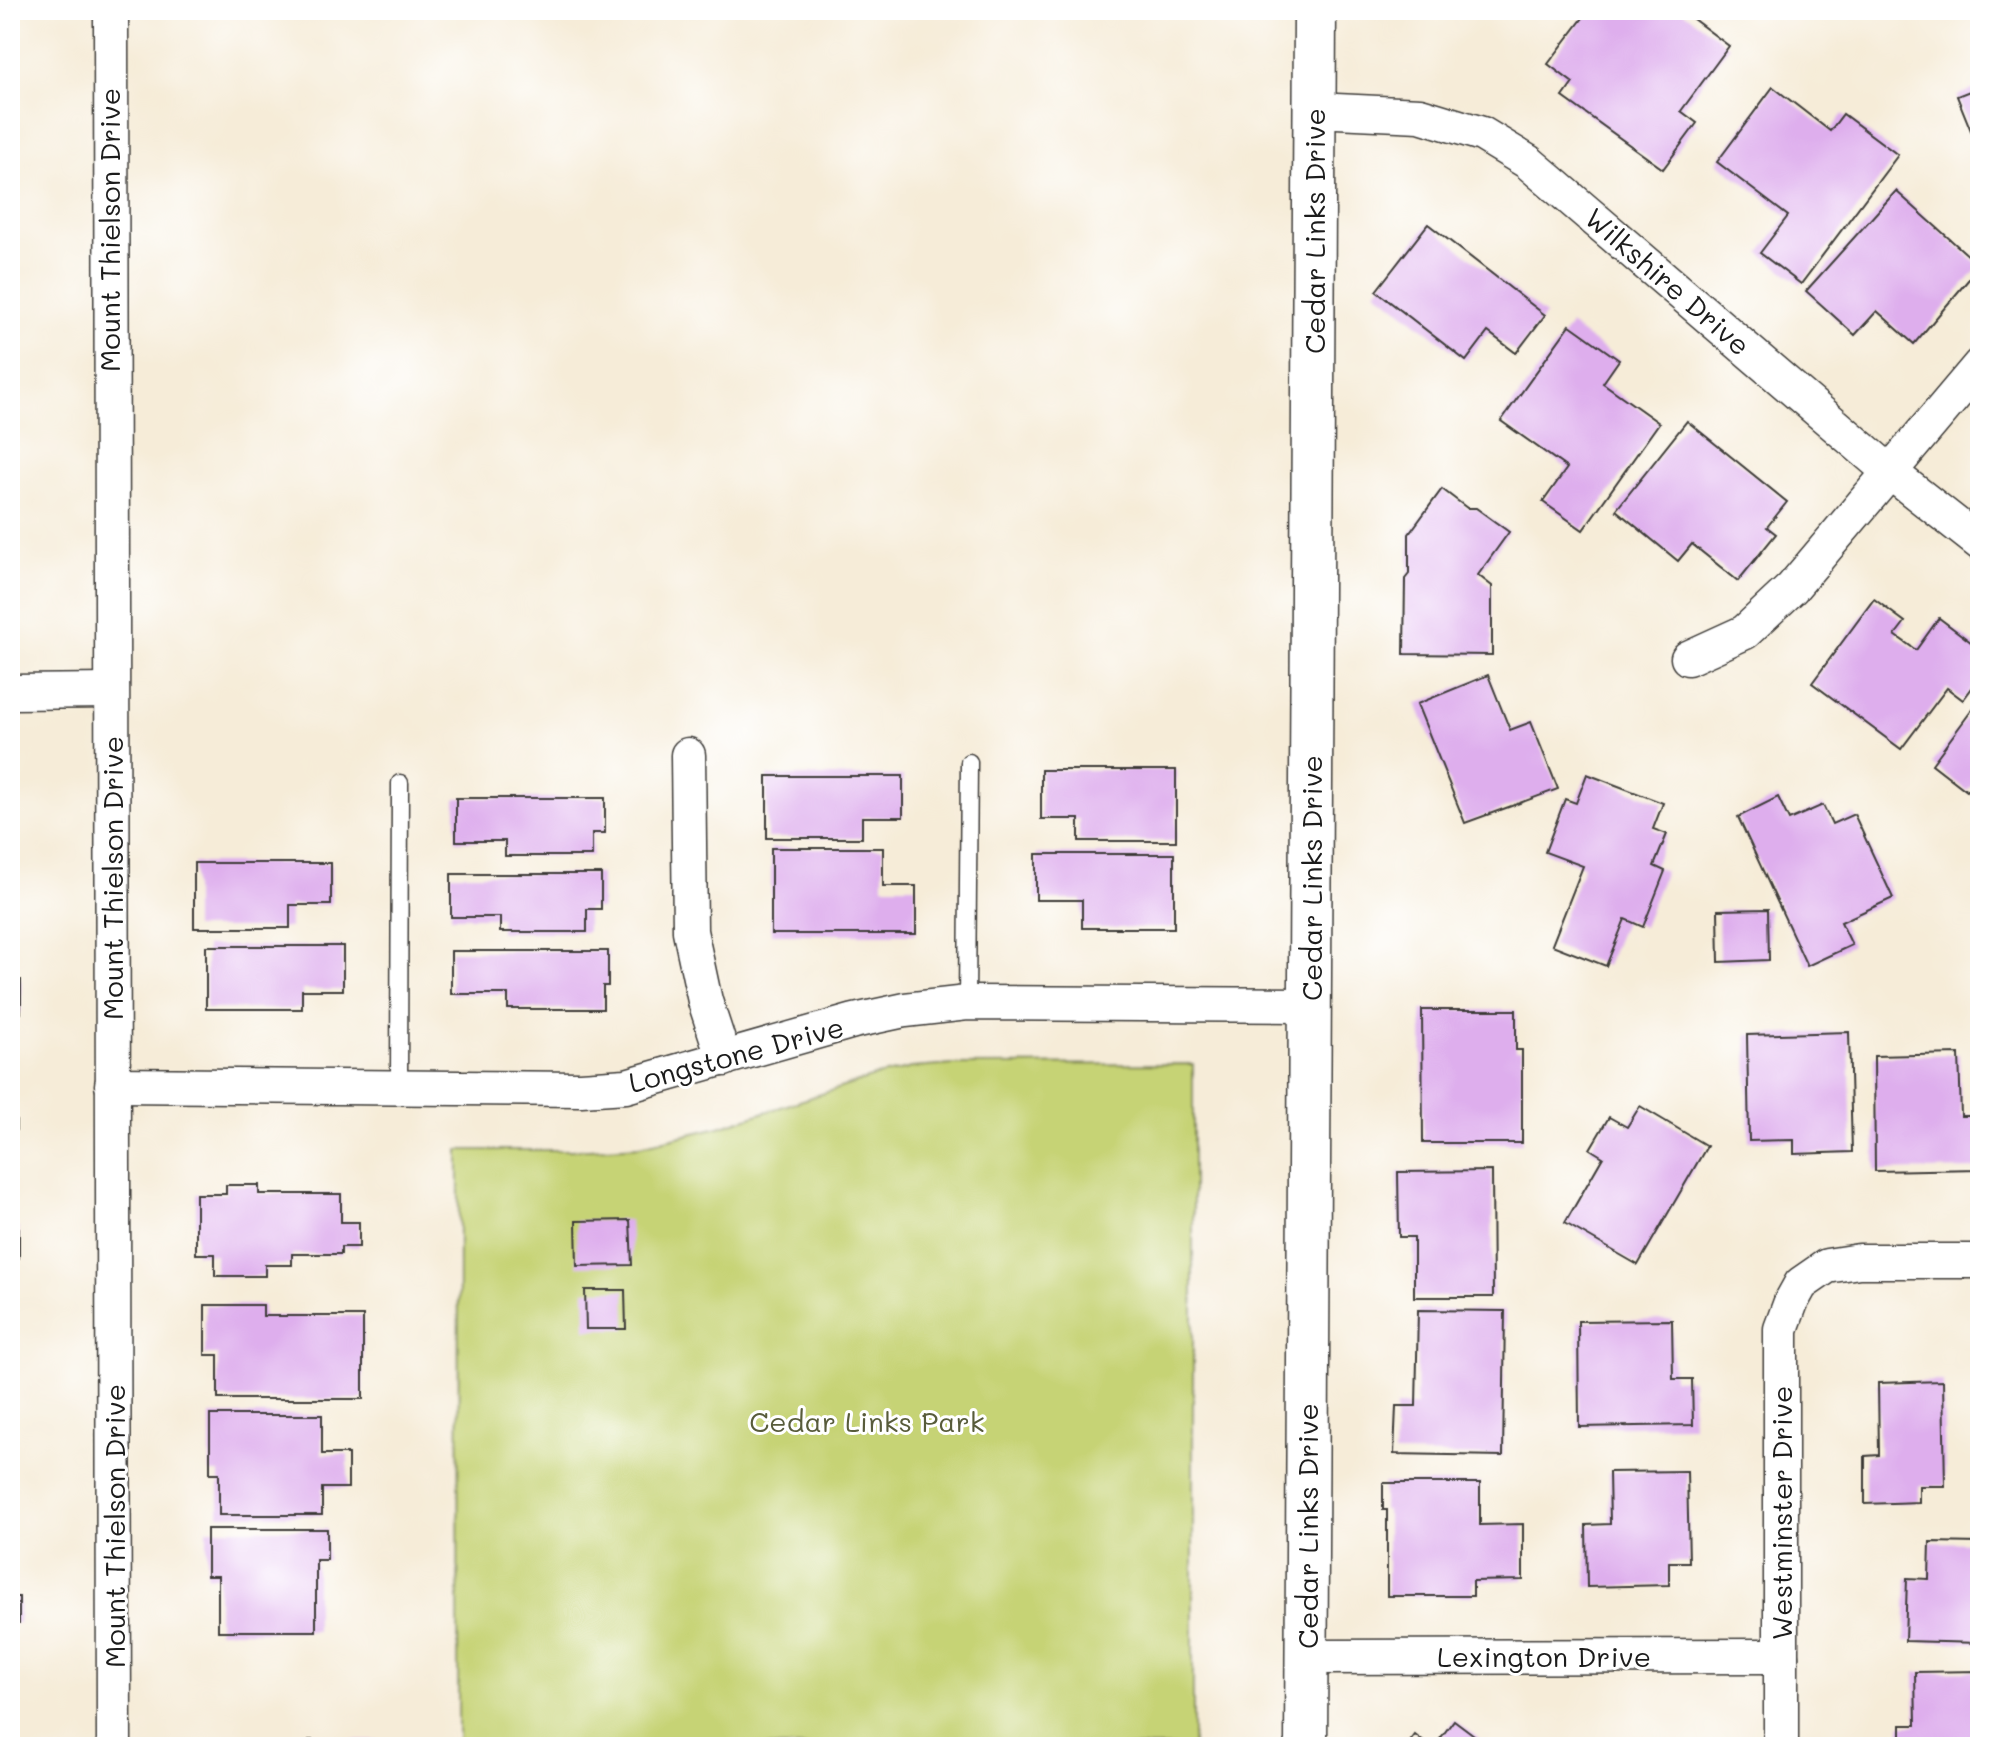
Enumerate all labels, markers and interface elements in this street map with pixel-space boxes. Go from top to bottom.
street label: Mount Thielson Drive [91,88,127,372]
street label: Cedar Links Drive [1296,108,1332,354]
street label: Wilkshire Drive [1578,199,1758,363]
street label: Mount Thielson Drive [94,736,130,1020]
street label: Cedar Links Drive [1293,755,1329,1001]
street label: Longstone Drive [624,1008,848,1100]
street label: Mount Thielson Drive [96,1384,132,1668]
street label: Westminster Drive [1763,1386,1799,1640]
park label: Cedar Links Park [749,1403,985,1439]
street label: Cedar Links Drive [1289,1403,1325,1649]
street label: Lexington Drive [1437,1638,1651,1674]

